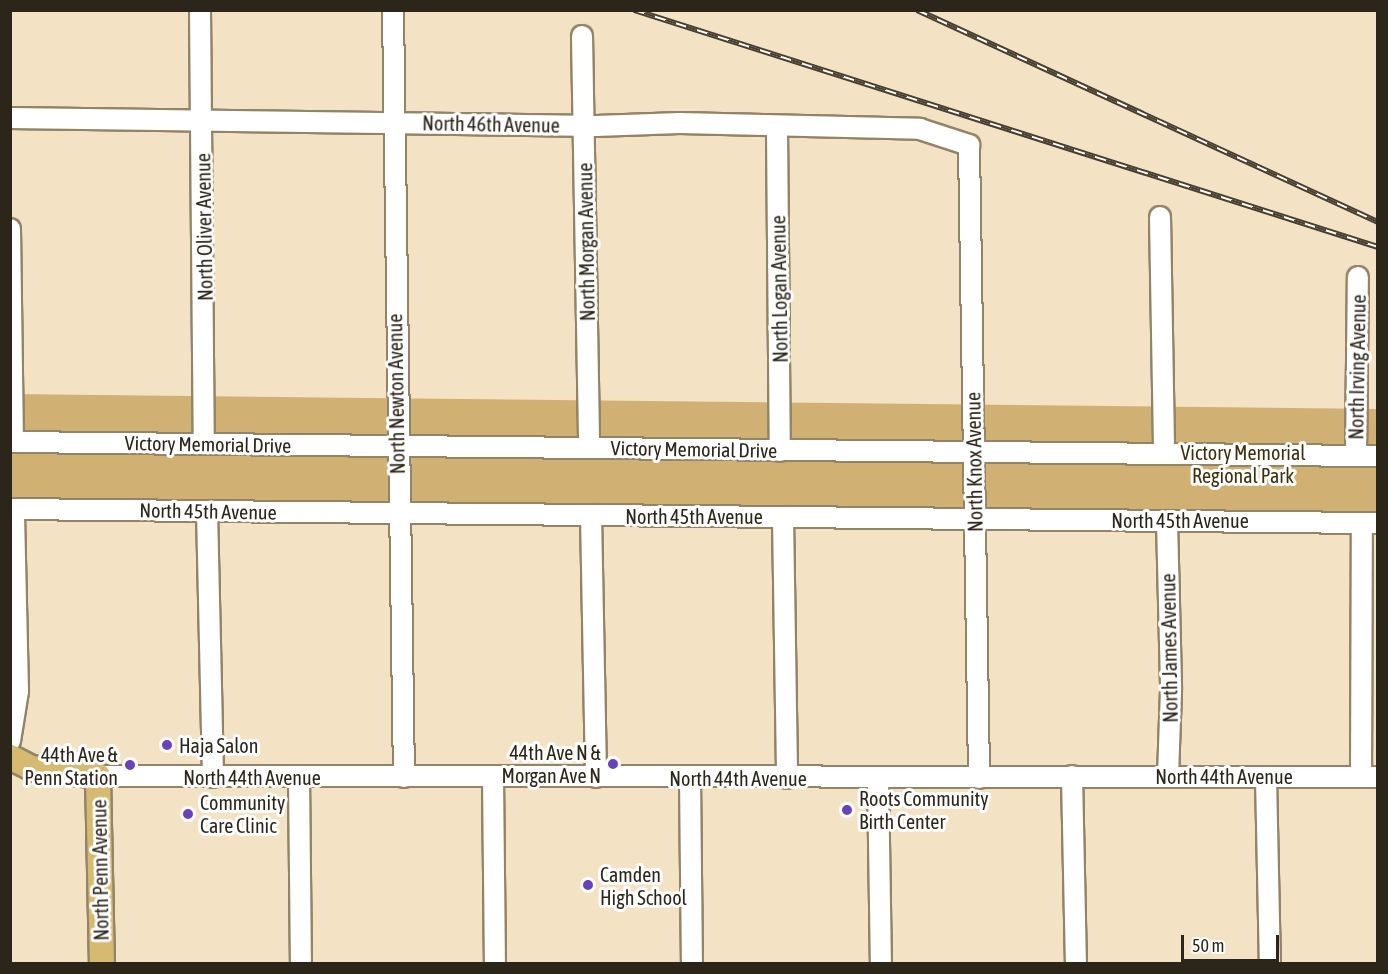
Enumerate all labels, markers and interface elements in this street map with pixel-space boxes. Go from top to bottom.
street label: North 46th Avenue [422,111,560,137]
street label: North Oliver Avenue [191,153,217,301]
street label: North Morgan Avenue [573,163,599,321]
street label: North Logan Avenue [766,215,792,363]
street label: North Irving Avenue [1344,294,1370,440]
street label: North Newton Avenue [383,314,409,474]
street label: North Knox Avenue [961,392,987,532]
street label: Victory Memorial Drive [125,431,291,457]
street label: Victory Memorial Drive [611,436,777,462]
park label: Victory Memorial Regional Park [1180,441,1306,488]
street label: North 45th Avenue [139,498,277,524]
street label: North 45th Avenue [625,504,763,528]
street label: North 45th Avenue [1111,508,1249,532]
street label: North James Avenue [1156,573,1182,723]
place label: Haja Salon [179,733,258,757]
marker: Haja Salon [160,738,174,752]
place label: 44th Ave N & Morgan Ave N [502,740,601,787]
place label: 44th Ave & Penn Station [24,742,118,789]
marker: 44th Ave N & Morgan Ave N [606,757,620,771]
marker: 44th Ave & Penn Station [123,758,137,772]
street label: North 44th Avenue [1155,764,1293,788]
street label: North 44th Avenue [183,765,321,789]
street label: North 44th Avenue [669,766,807,790]
place label: Roots Community Birth Center [859,786,989,833]
place label: Community Care Clinic [200,790,285,837]
street label: North Penn Avenue [87,799,113,941]
marker: Roots Community Birth Center [840,803,854,817]
marker: Community Care Clinic [181,807,195,821]
place label: Camden High School [600,862,687,909]
marker: Camden High School [581,878,595,892]
scale bar [1184,923,1282,961]
text: 50 m [1192,935,1224,956]

